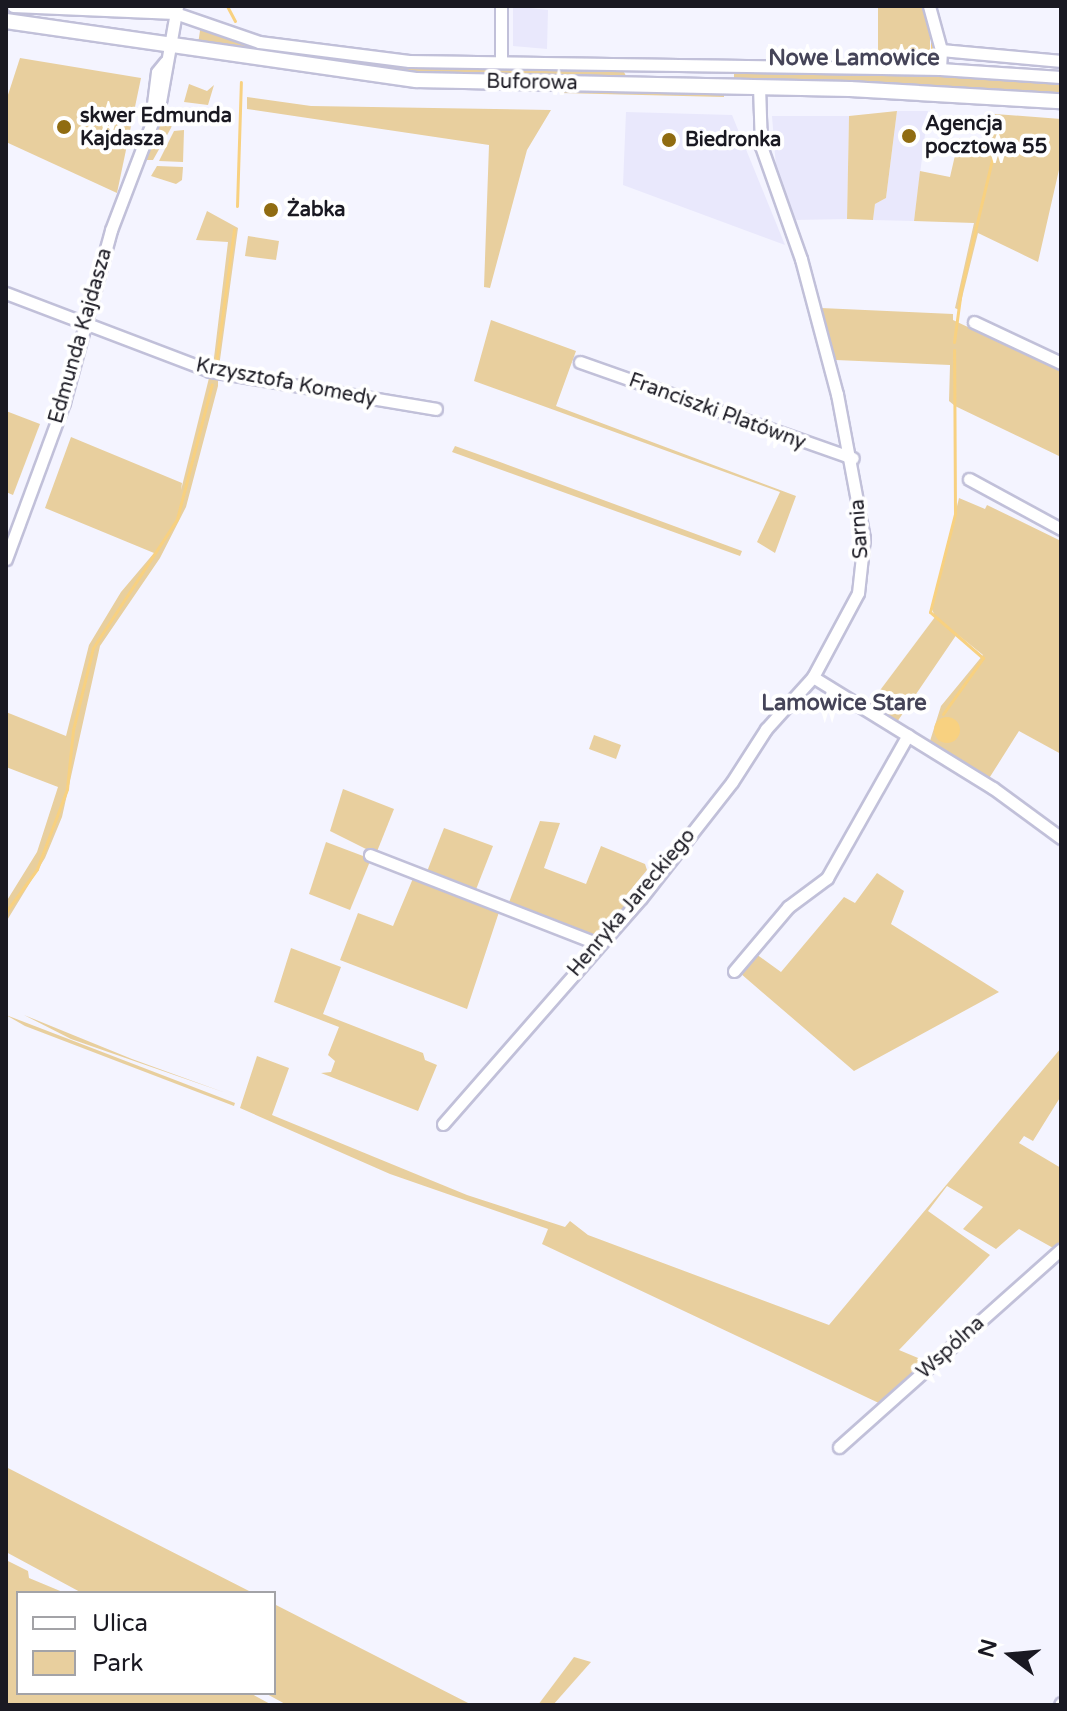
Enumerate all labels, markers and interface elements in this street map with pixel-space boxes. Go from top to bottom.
district label: Nowe Lamowice [768,46,940,72]
street label: Buforowa [486,70,578,96]
place label: skwer Edmunda Kajdasza [80,104,232,151]
place label: Agencja pocztowa 55 [925,112,1047,159]
marker: skwer Edmunda Kajdasza [55,118,73,136]
marker: Agencja pocztowa 55 [900,127,918,145]
place label: Biedronka [685,128,781,152]
marker: Biedronka [660,131,678,149]
place label: Żabka [287,198,346,222]
marker: Żabka [262,201,280,219]
street label: Edmunda Kajdasza [44,246,118,426]
street label: Krzysztofa Komedy [194,354,378,412]
street label: Franciszki Platówny [625,369,809,455]
street label: Sarnia [846,498,874,560]
district label: Lamowice Stare [761,691,927,717]
street label: Henryka Jareckiego [563,824,701,982]
street label: Wspólna [912,1312,990,1384]
legend [16,1591,276,1695]
text: Ulica [92,1609,148,1638]
north arrow [971,1615,1051,1695]
text: N [973,1636,1003,1660]
text: Park [92,1649,143,1678]

